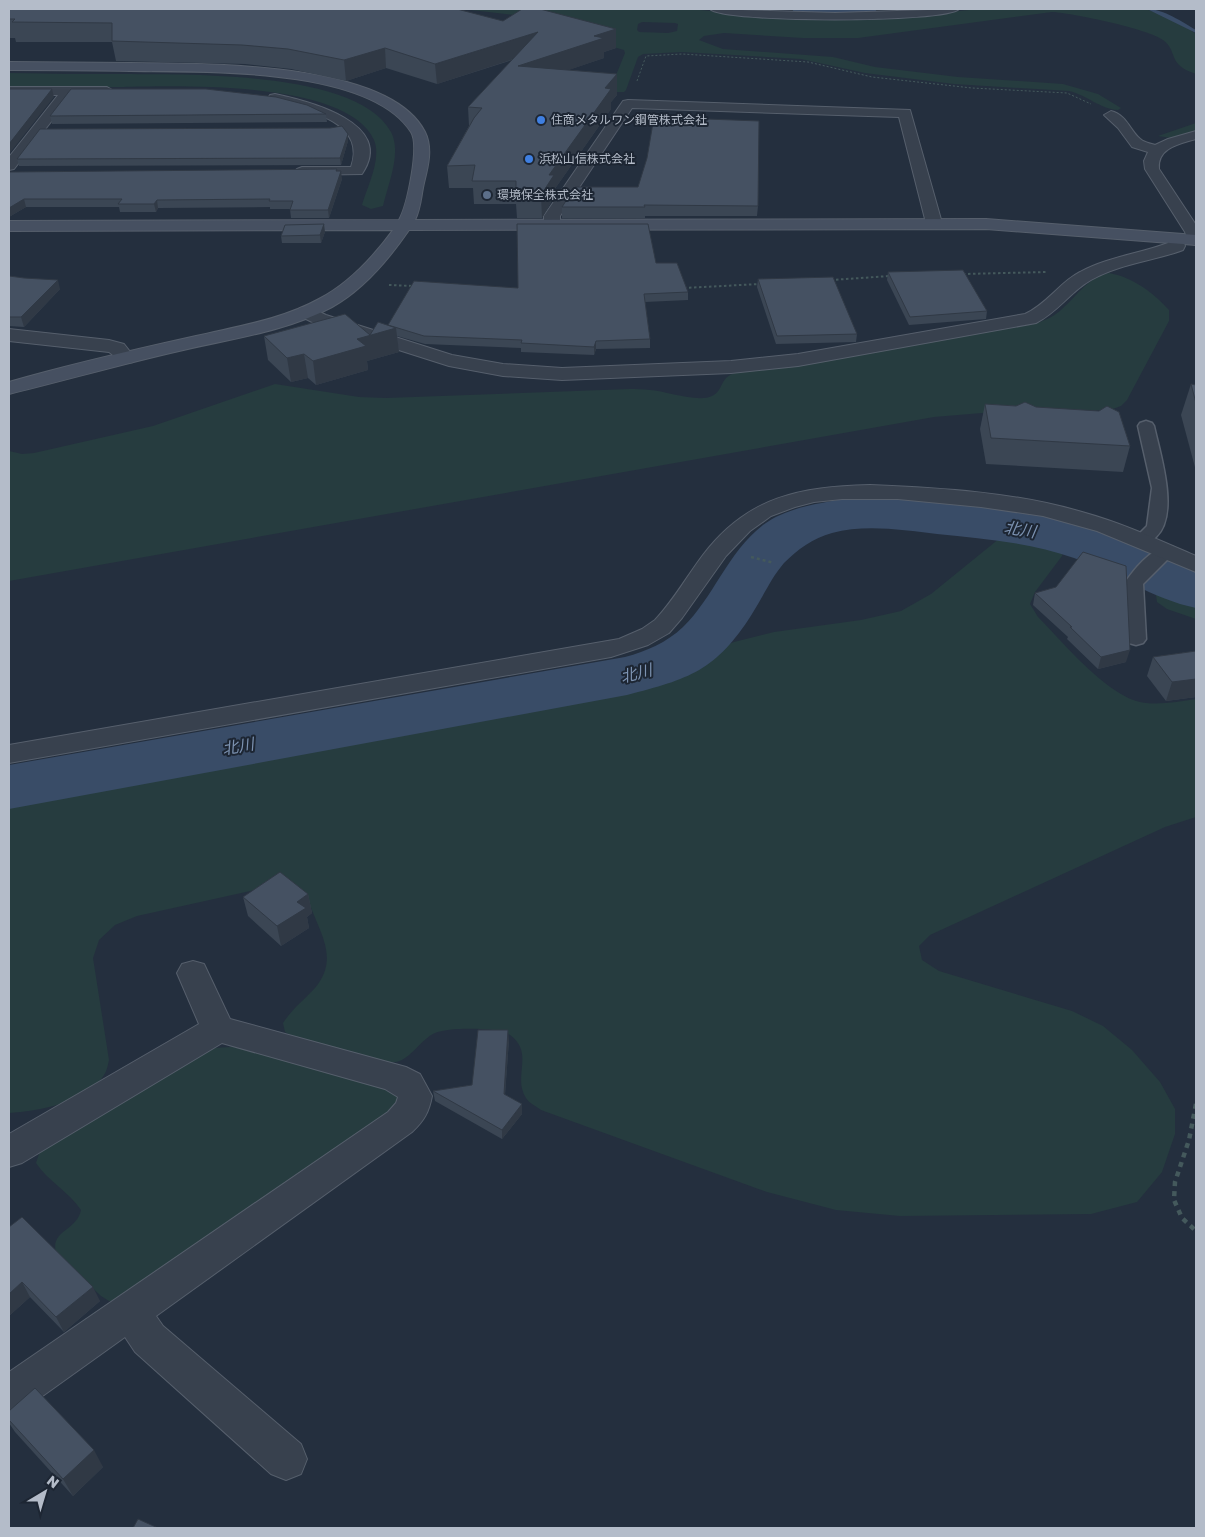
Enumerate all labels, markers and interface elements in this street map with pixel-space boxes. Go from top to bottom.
place label: 住商メタルワン鋼管株式会社 [551,112,707,127]
marker: 住商メタルワン鋼管株式会社 [535,114,547,126]
place label: 浜松山信株式会社 [539,151,635,166]
marker: 浜松山信株式会社 [523,153,535,165]
place label: 環境保全株式会社 [497,187,593,202]
marker: 環境保全株式会社 [481,189,493,201]
water label: 北川 [1003,517,1039,542]
water label: 北川 [618,659,656,687]
water label: 北川 [220,733,257,759]
north arrow [20,1467,70,1517]
text: N [44,1471,63,1491]

